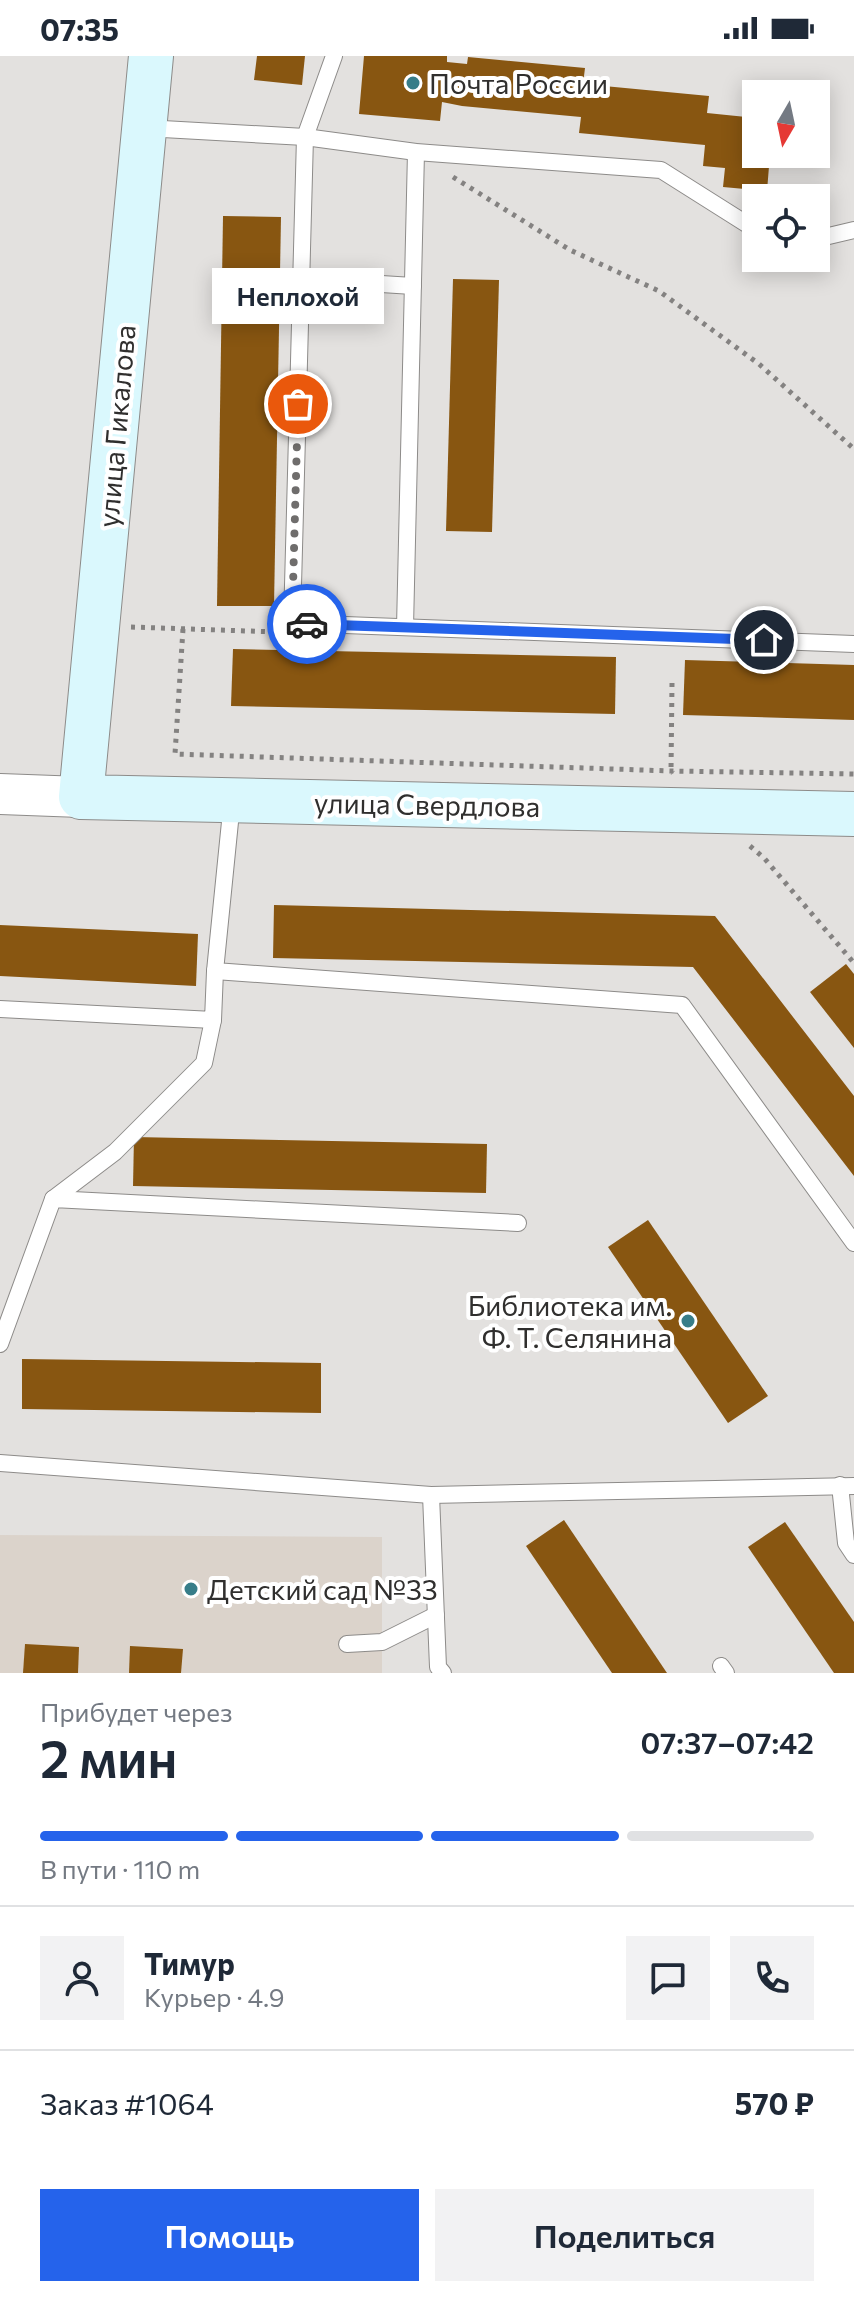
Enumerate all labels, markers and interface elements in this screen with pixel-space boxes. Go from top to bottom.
text: 07:35 [40,10,119,47]
place label: Почта России [429,66,608,100]
marker: Почта России [404,74,422,92]
north arrow [742,80,830,168]
map controls [742,80,830,272]
button: locate [742,184,830,272]
callout: Неплохой [212,268,384,324]
text: Неплохой [237,280,359,311]
street label: улица Гикалова [90,323,142,529]
pin [264,370,332,438]
icon: bag [276,382,320,426]
courier [267,584,347,664]
icon: car [285,602,329,646]
pin [730,606,798,674]
icon: home [742,618,786,662]
street label: улица Свердлова [314,785,540,823]
place label: Библиотека им. Ф. Т. Селянина [468,1288,672,1354]
marker: Библиотека им. Ф. Т. Селянина [679,1312,697,1330]
place label: Детский сад №33 [207,1572,438,1606]
marker: Детский сад №33 [182,1580,200,1598]
text: Прибудет через [40,1696,233,1727]
text: 07:37–07:42 [641,1723,814,1760]
text: 2 мин [40,1725,177,1789]
text: В пути · 110 m [40,1853,200,1884]
button: person [40,1936,124,2020]
button: chat [626,1936,710,2020]
button: phone [730,1936,814,2020]
text: Тимур [144,1944,235,1981]
text: Курьер · 4.9 [144,1981,284,2012]
text: Заказ #1064 [40,2084,214,2121]
text: 570 ₽ [735,2084,814,2121]
button: Помощь [40,2189,419,2281]
button: Поделиться [435,2189,814,2281]

